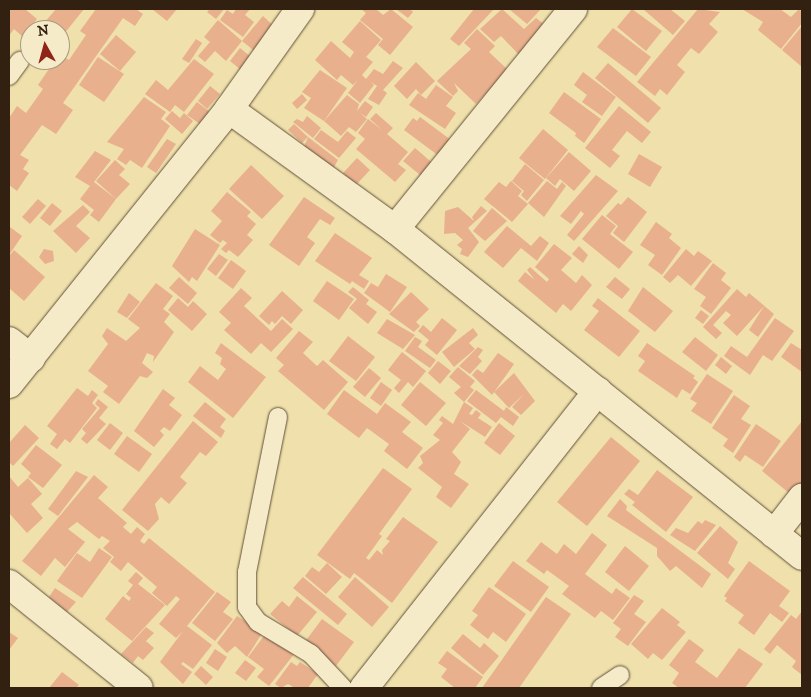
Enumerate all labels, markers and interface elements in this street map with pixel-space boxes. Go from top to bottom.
north arrow [20,20,70,70]
text: N [36,21,50,41]

